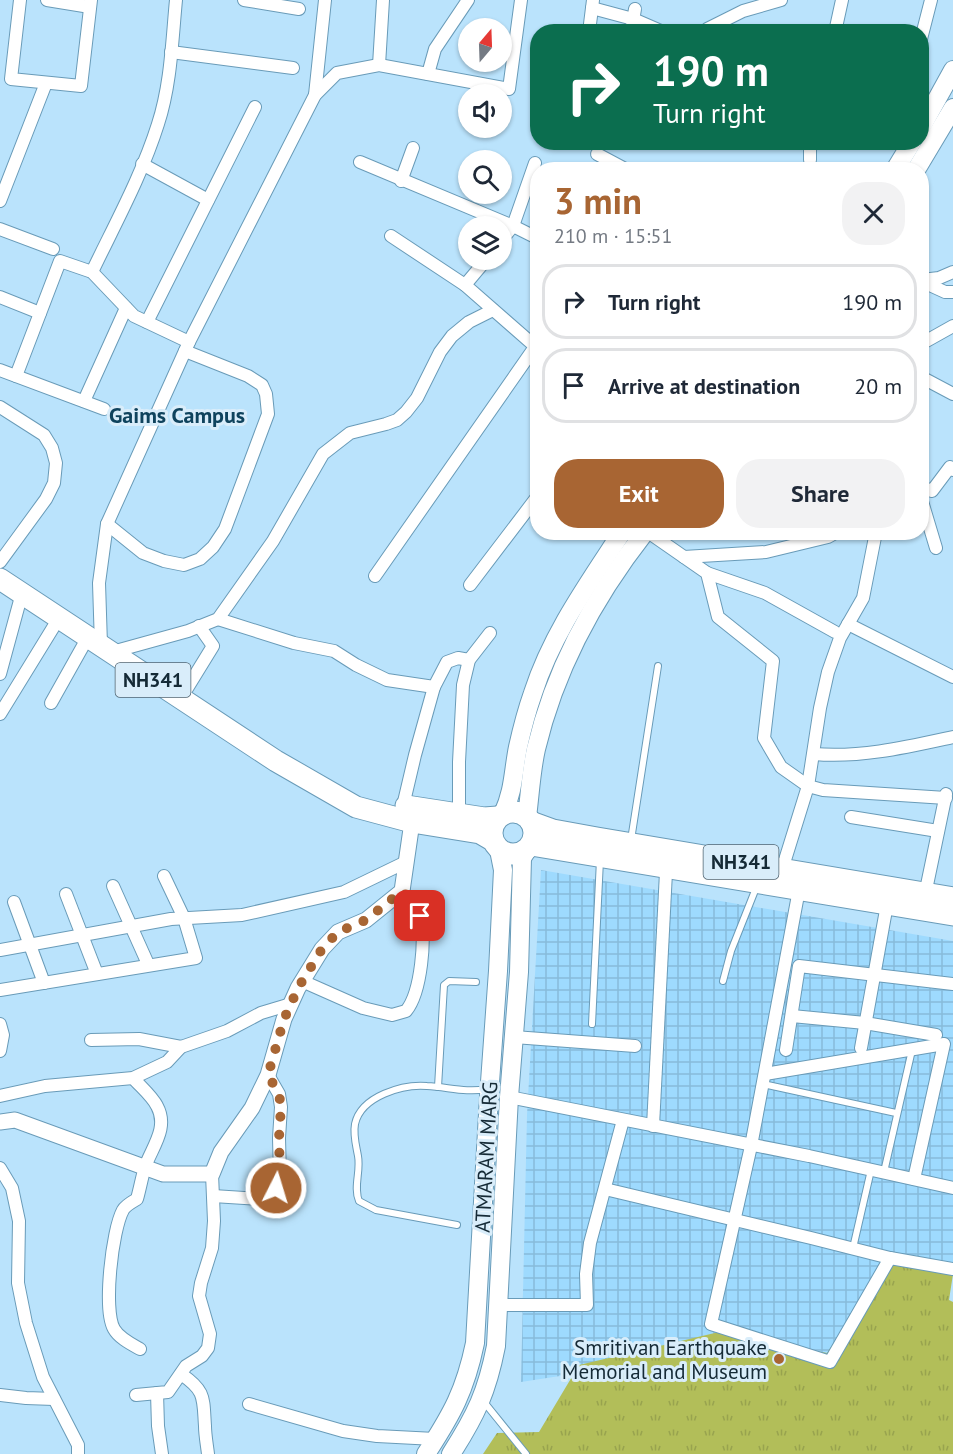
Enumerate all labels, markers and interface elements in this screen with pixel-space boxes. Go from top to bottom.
north arrow [458,18,512,72]
map controls [458,18,512,270]
text: 190 m [653,43,769,98]
icon: right [554,48,632,126]
button: sound [458,84,512,138]
text: Turn right [653,96,766,130]
button: search [458,150,512,204]
text: 3 min [554,177,642,224]
button: close [842,182,905,245]
button: layers [458,216,512,270]
text: 210 m · 15:51 [554,223,672,249]
icon: right [557,285,590,318]
text: Turn right [608,288,700,316]
text: 190 m [842,288,902,316]
icon: arrive [557,369,590,402]
text: Arrive at destination [608,372,800,400]
text: 20 m [854,372,902,400]
district label: Gaims Campus [109,401,245,429]
button: Exit [554,459,724,528]
button: Share [736,459,905,528]
road number: NH341 [116,663,190,697]
road number: NH341 [704,845,778,879]
pin [394,890,445,941]
icon: arrive [403,899,436,932]
street label: ATMARAM MARG [469,1081,503,1233]
position arrow [244,1156,308,1220]
place label: Smritivan Earthquake Memorial and Museum [562,1334,767,1385]
marker: Smritivan Earthquake Memorial and Museum [772,1352,786,1366]

